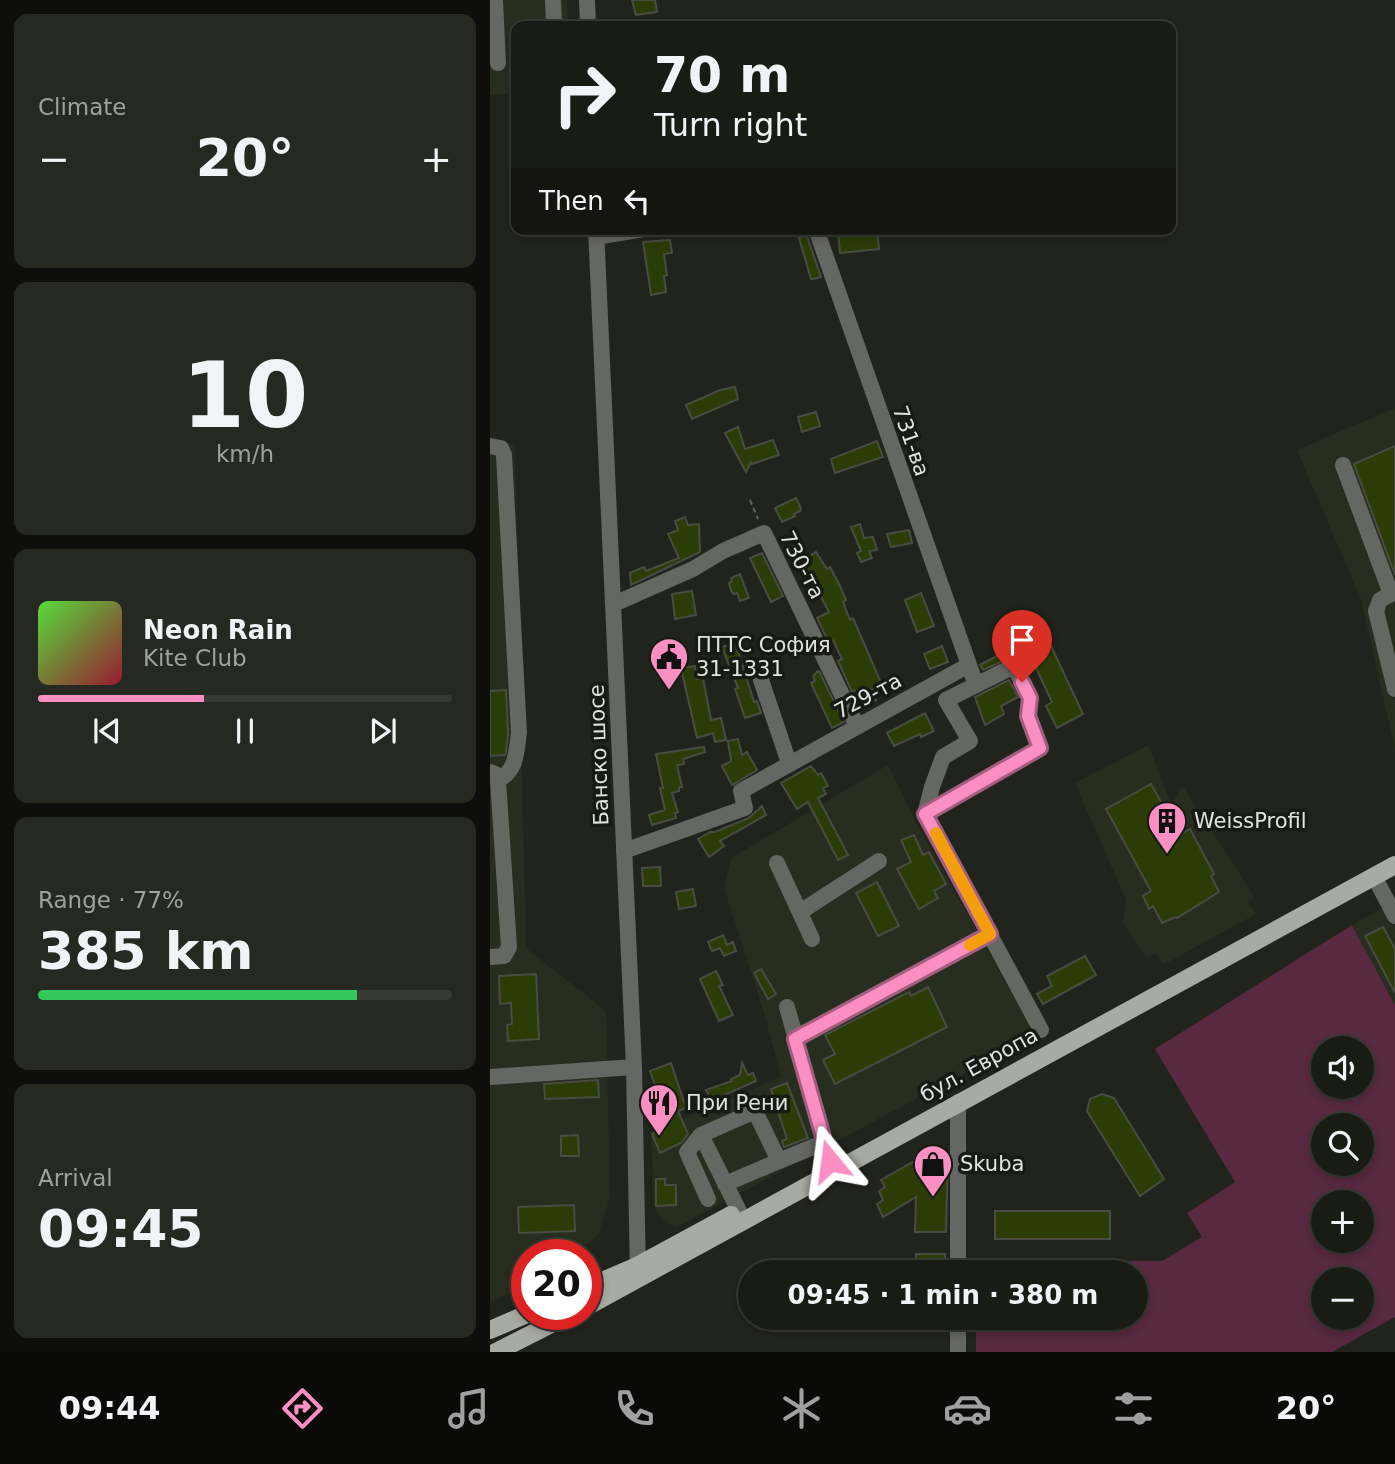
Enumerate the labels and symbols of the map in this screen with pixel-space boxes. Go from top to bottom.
street label: 731-ва [888,403,934,479]
street label: 730-та [775,527,829,603]
pin [992,610,1052,682]
place label: ПТТС София 31-1331 [696,633,831,681]
public building icon: ПТТС София 31-1331 [648,636,690,691]
street label: 729-та [830,668,906,724]
street label: Банско шосе [585,684,613,826]
building icon: WeissProfil [1146,800,1188,855]
place label: WeissProfil [1194,809,1307,833]
street label: бул. Европа [916,1023,1042,1107]
restaurant icon: При Рени [638,1082,680,1137]
place label: При Рени [686,1091,788,1115]
position arrow [793,1124,867,1198]
shop icon: Skuba [912,1143,954,1198]
place label: Skuba [960,1152,1024,1176]
speed limit sign: 20 [511,1239,602,1330]

